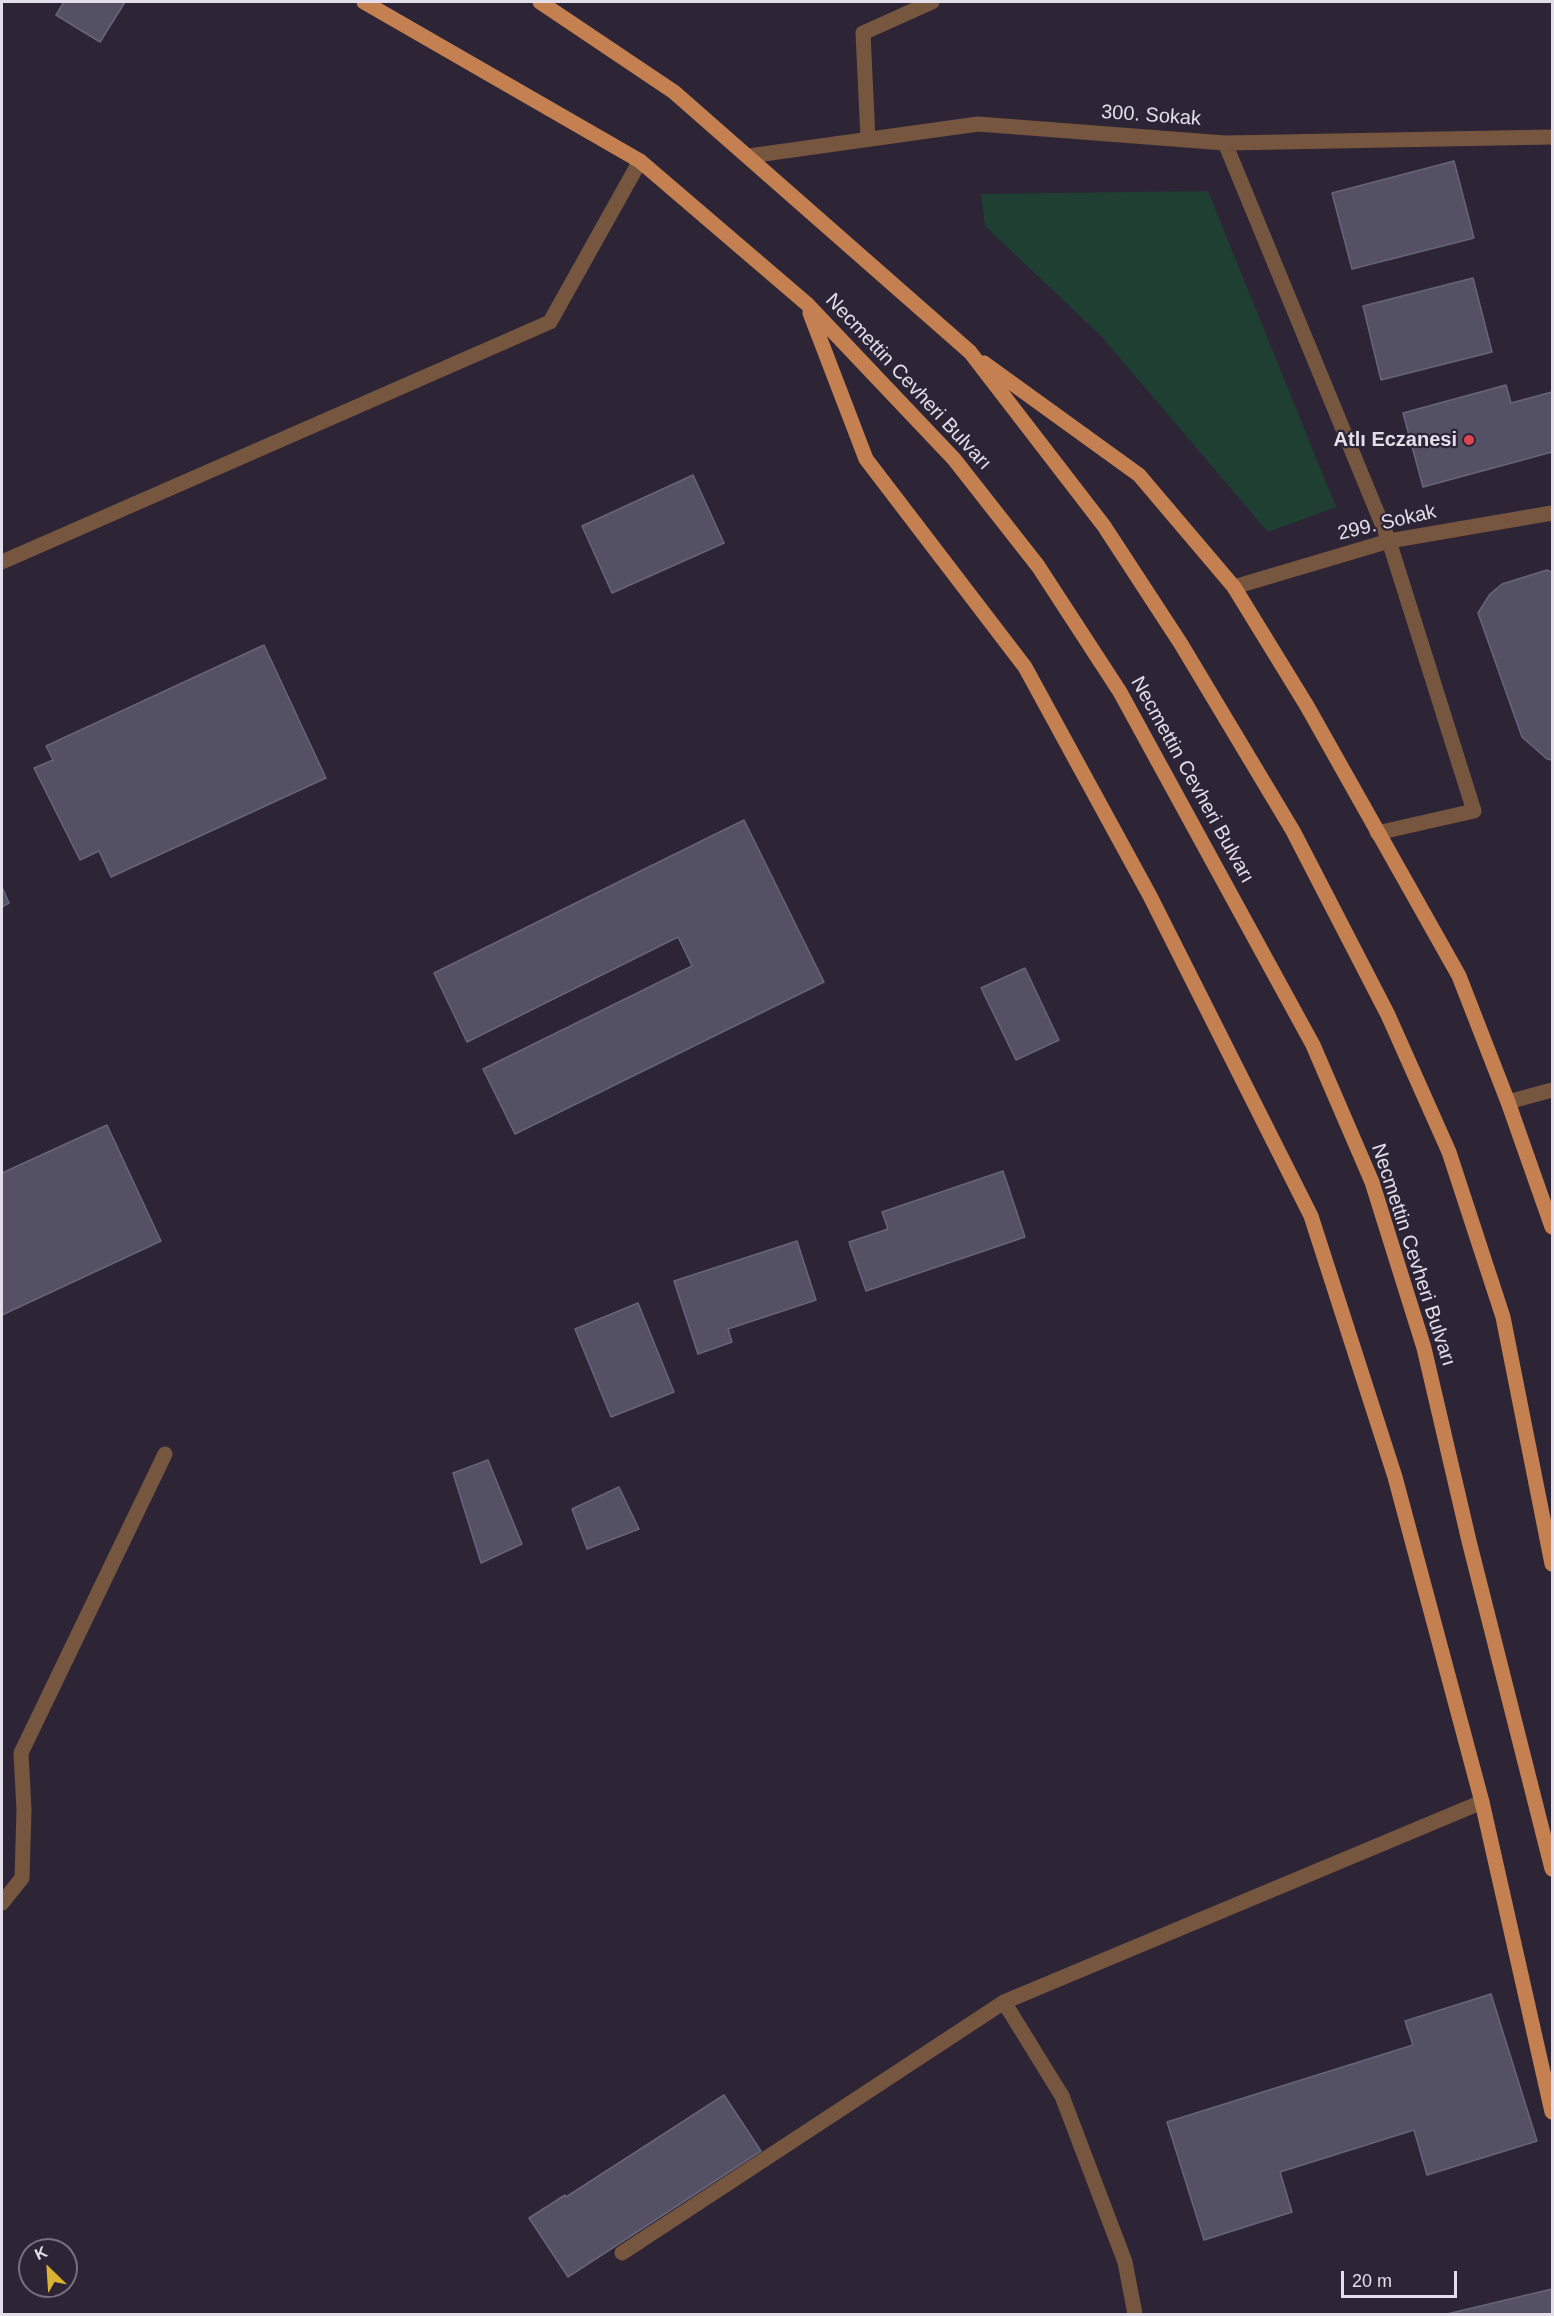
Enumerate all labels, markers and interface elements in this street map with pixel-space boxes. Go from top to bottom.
street label: 300. Sokak [1100,101,1202,131]
street label: Necmettin Cevheri Bulvarı [820,289,996,475]
place label: Atlı Eczanesi [1334,428,1457,452]
marker: Atlı Eczanesi [1462,433,1476,447]
street label: 299. Sokak [1336,500,1438,546]
street label: Necmettin Cevheri Bulvarı [1125,673,1259,887]
street label: Necmettin Cevheri Bulvarı [1366,1141,1460,1369]
north arrow [18,2238,78,2298]
text: K [32,2243,50,2263]
scale bar [1344,2259,1460,2297]
text: 20 m [1352,2271,1392,2291]

